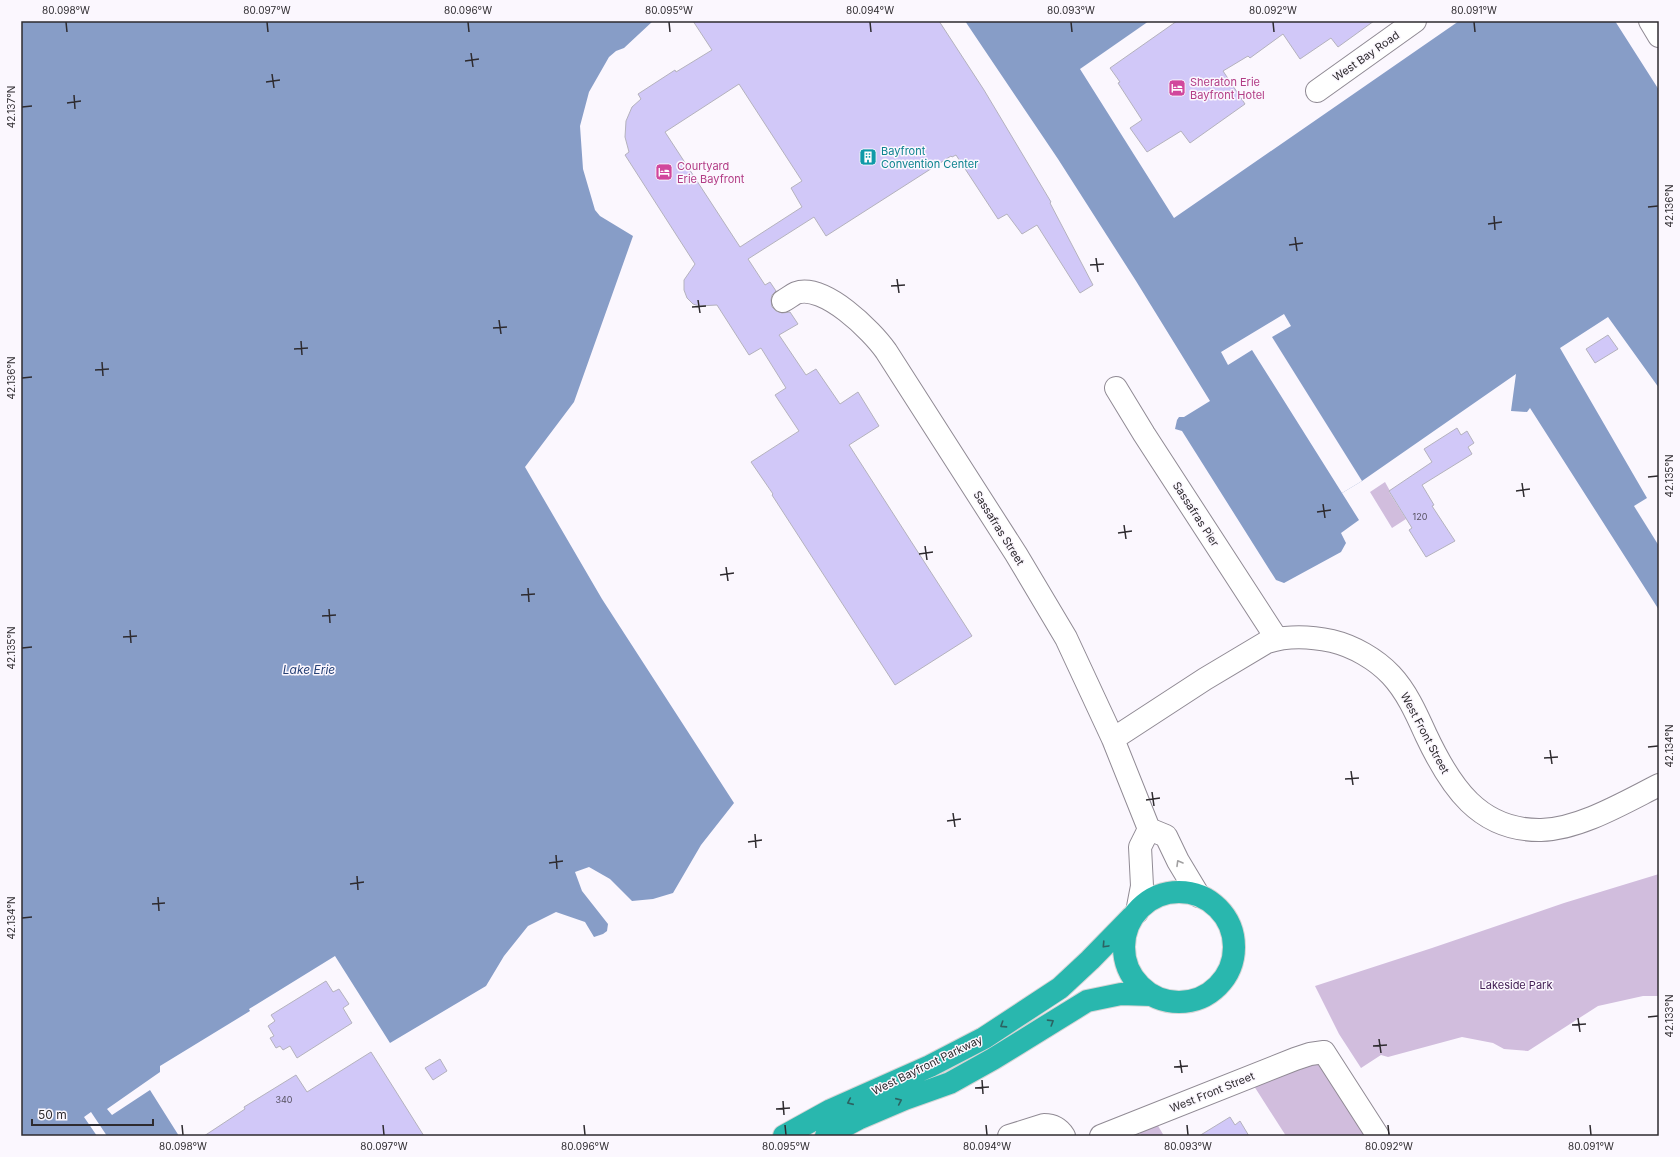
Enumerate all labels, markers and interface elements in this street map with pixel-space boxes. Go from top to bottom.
text: 80.098°W [42,4,90,16]
text: 80.097°W [243,4,291,16]
text: 80.096°W [444,4,492,16]
text: 80.095°W [645,4,693,16]
text: 80.094°W [846,4,894,16]
text: 80.093°W [1047,4,1095,16]
text: 80.092°W [1249,4,1297,16]
text: 80.091°W [1451,4,1497,16]
street label: West Bay Road [1330,28,1402,84]
place label: Sheraton Erie Bayfront Hotel [1190,75,1265,102]
hotel icon: Sheraton Erie Bayfront Hotel [1167,78,1187,98]
text: 42.137°N [5,86,17,128]
place label: Bayfront Convention Center [881,144,978,171]
building icon: Bayfront Convention Center [858,147,878,167]
place label: Courtyard Erie Bayfront [677,159,745,186]
hotel icon: Courtyard Erie Bayfront [654,162,674,182]
text: 42.136°N [1663,184,1675,228]
text: 42.136°N [5,356,17,400]
text: 42.135°N [1663,455,1675,498]
street label: Sassafras Pier [1170,479,1222,549]
street label: Sassafras Street [970,488,1028,568]
house number: 120 [1413,511,1428,522]
text: 42.135°N [5,627,17,670]
water label: Lake Erie [283,662,335,677]
street label: West Front Street [1398,690,1453,776]
text: 42.134°N [1663,724,1675,768]
one-way arrow [1177,860,1184,867]
text: 42.134°N [5,896,17,940]
one-way arrow [1102,940,1109,948]
park label: Lakeside Park [1480,978,1552,992]
text: 42.133°N [1663,995,1675,1037]
one-way arrow [1000,1020,1007,1028]
one-way arrow [1047,1020,1054,1027]
street label: West Bayfront Parkway [869,1032,985,1098]
street label: West Front Street [1168,1068,1257,1115]
house number: 340 [275,1094,293,1105]
one-way arrow [846,1097,854,1105]
one-way arrow [895,1098,903,1106]
scale bar [32,1101,153,1127]
text: 50 m [38,1107,67,1122]
text: 80.098°W [159,1140,207,1152]
text: 80.097°W [360,1140,408,1152]
text: 80.096°W [561,1140,609,1152]
text: 80.095°W [762,1140,810,1152]
text: 80.094°W [963,1140,1011,1152]
text: 80.093°W [1164,1140,1212,1152]
text: 80.092°W [1365,1140,1413,1152]
text: 80.091°W [1568,1140,1614,1152]

